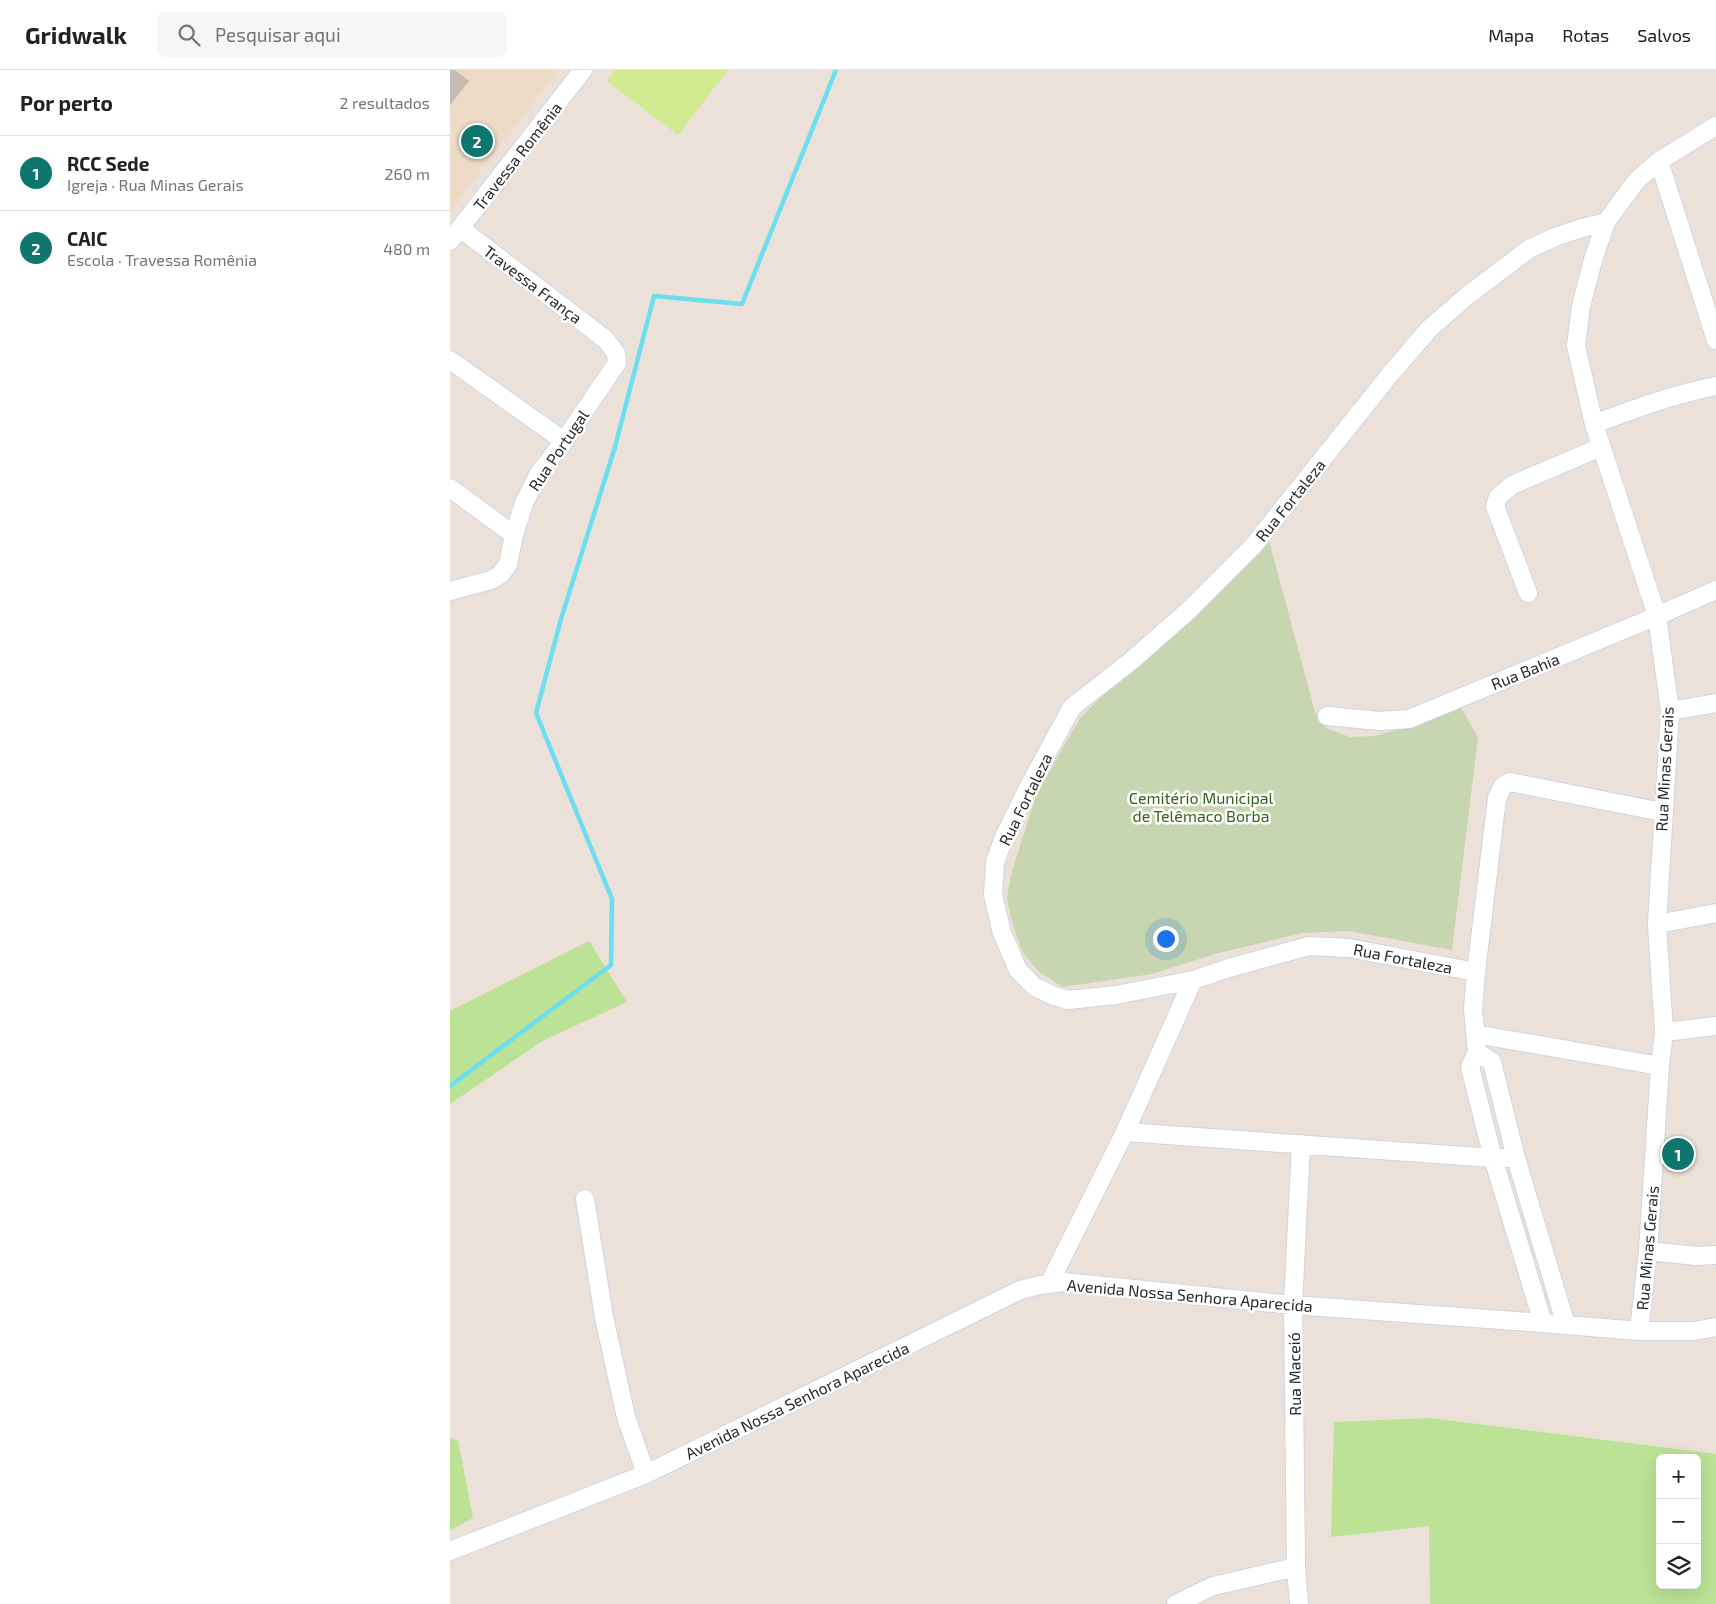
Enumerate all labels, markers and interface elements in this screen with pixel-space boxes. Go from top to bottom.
search box [157,12,507,57]
text: Gridwalk [25,20,127,49]
icon: search [175,21,203,49]
text: Pesquisar aqui [215,23,341,46]
text: Mapa [1488,24,1534,46]
text: Rotas [1562,24,1609,46]
text: Salvos [1637,24,1691,46]
text: Por perto [20,90,113,115]
text: 2 resultados [339,93,430,112]
street label: Travessa Romênia [469,98,565,214]
pin: 2 [461,122,493,160]
text: RCC Sede [67,152,149,175]
text: 1 [33,164,39,183]
text: 260 m [385,164,430,183]
text: Igreja · Rua Minas Gerais [67,175,244,194]
text: CAIC [67,227,107,250]
text: 2 [31,239,41,258]
text: 480 m [383,239,430,258]
street label: Travessa França [480,241,586,328]
text: Escola · Travessa Romênia [67,250,257,269]
street label: Rua Portugal [524,406,592,494]
street label: Rua Fortaleza [1251,455,1329,545]
street label: Rua Bahia [1488,649,1562,693]
street label: Rua Minas Gerais [1651,706,1677,832]
street label: Rua Fortaleza [994,750,1056,848]
park label: Cemitério Municipal de Telêmaco Borba [1129,788,1273,825]
your location [1153,926,1179,952]
street label: Rua Fortaleza [1352,939,1454,977]
pin: 1 [1662,1135,1694,1173]
street label: Rua Minas Gerais [1632,1185,1662,1311]
street label: Avenida Nossa Senhora Aparecida [1066,1275,1314,1315]
street label: Rua Maceió [1284,1332,1304,1416]
street label: Avenida Nossa Senhora Aparecida [682,1337,912,1463]
map controls [1656,1454,1701,1589]
button: + [1656,1454,1701,1499]
button: − [1656,1499,1701,1544]
button: layers [1656,1544,1701,1589]

